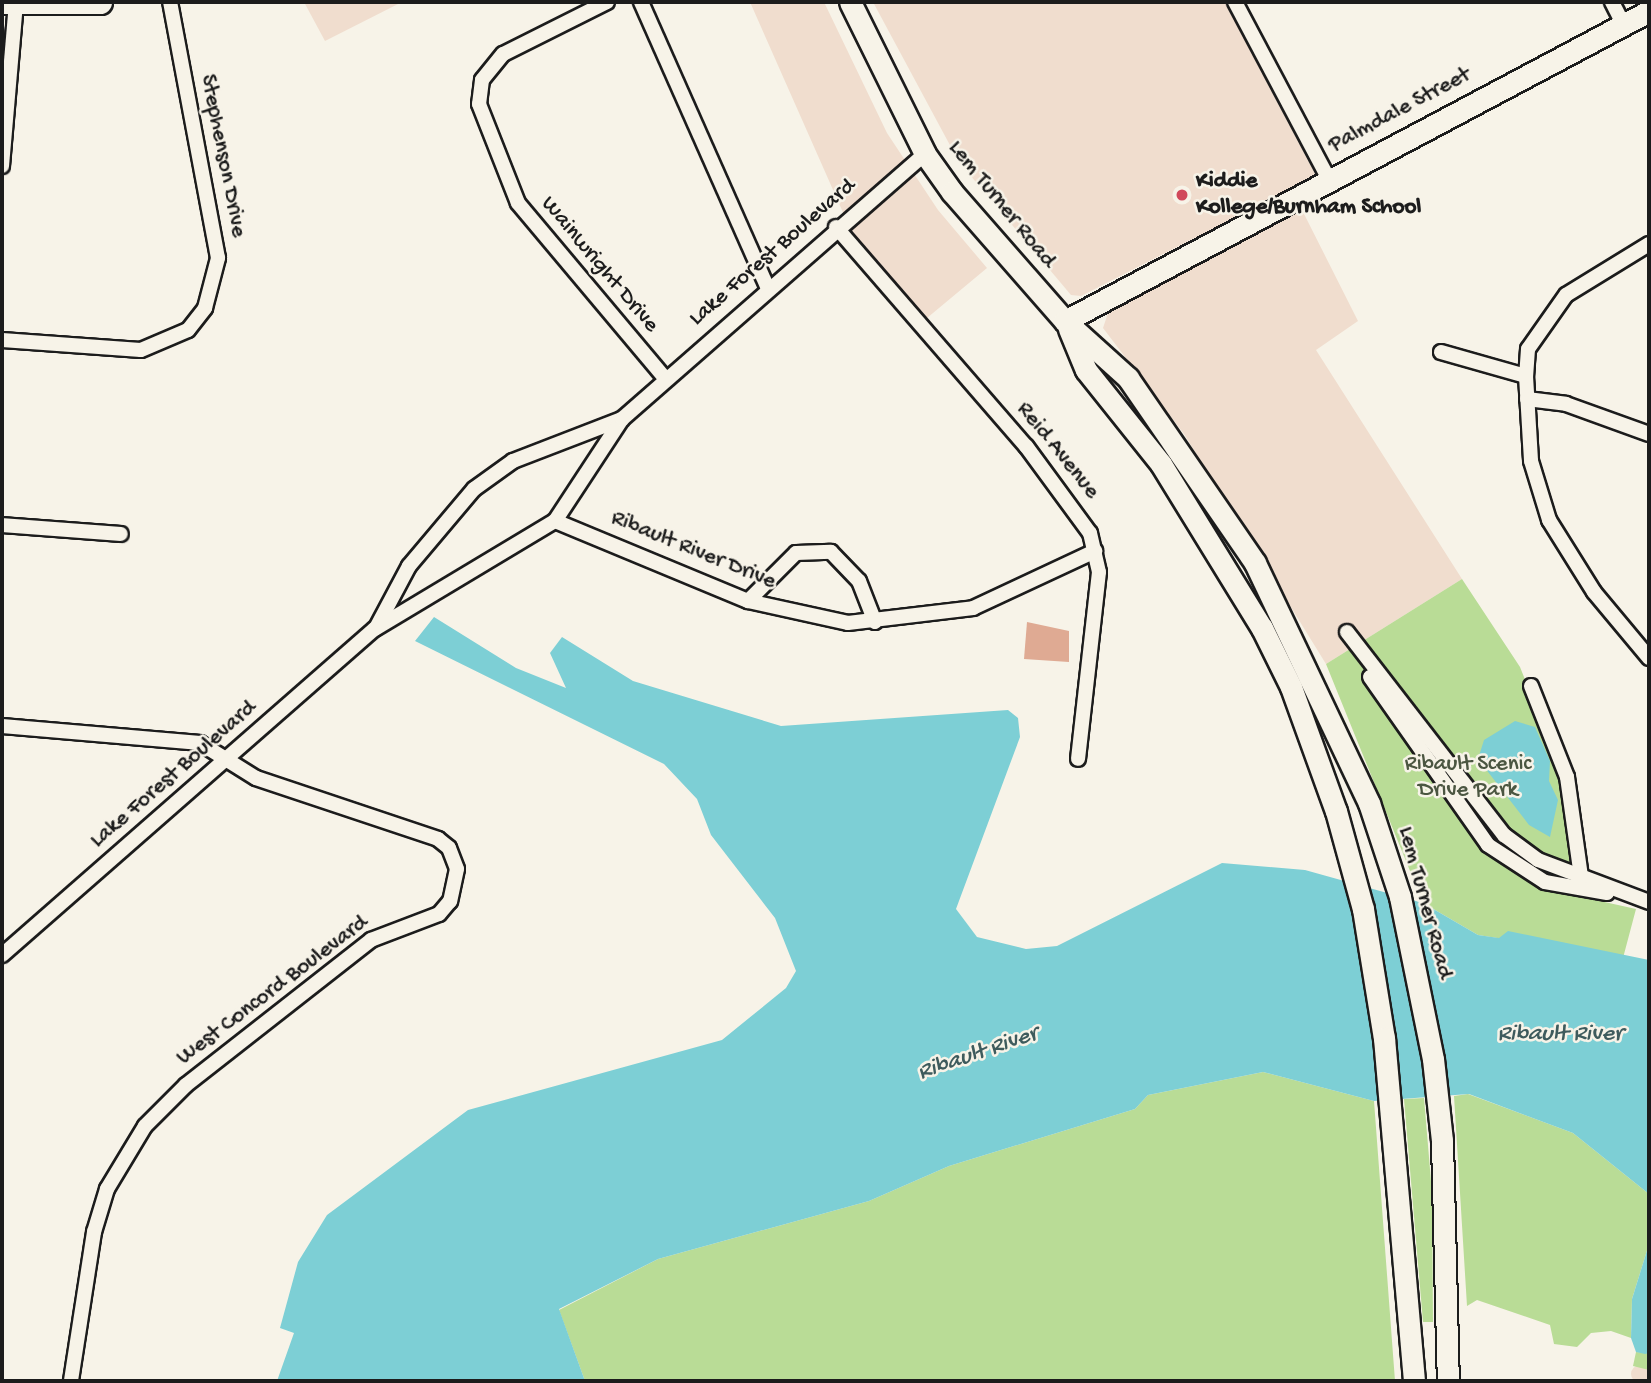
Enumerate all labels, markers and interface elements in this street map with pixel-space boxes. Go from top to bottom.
street label: Palmdale Street [1324,62,1476,160]
street label: Stephenson Drive [193,72,251,240]
street label: Lem Turner Road [941,136,1061,274]
place label: Kiddie Kollege/Burnham School [1196,168,1421,222]
street label: Lake Forest Boulevard [684,173,862,333]
marker: Kiddie Kollege/Burnham School [1174,187,1190,203]
street label: Wainwright Drive [534,191,664,339]
street label: Reid Avenue [1009,397,1105,505]
street label: Ribault River Drive [607,505,779,597]
street label: Lake Forest Boulevard [85,695,263,855]
park label: Ribault Scenic Drive Park [1405,751,1531,805]
street label: Lem Turner Road [1390,824,1458,982]
street label: West Concord Boulevard [172,910,374,1072]
water label: Ribault River [914,1020,1042,1088]
water label: Ribault River [1497,1021,1623,1049]

